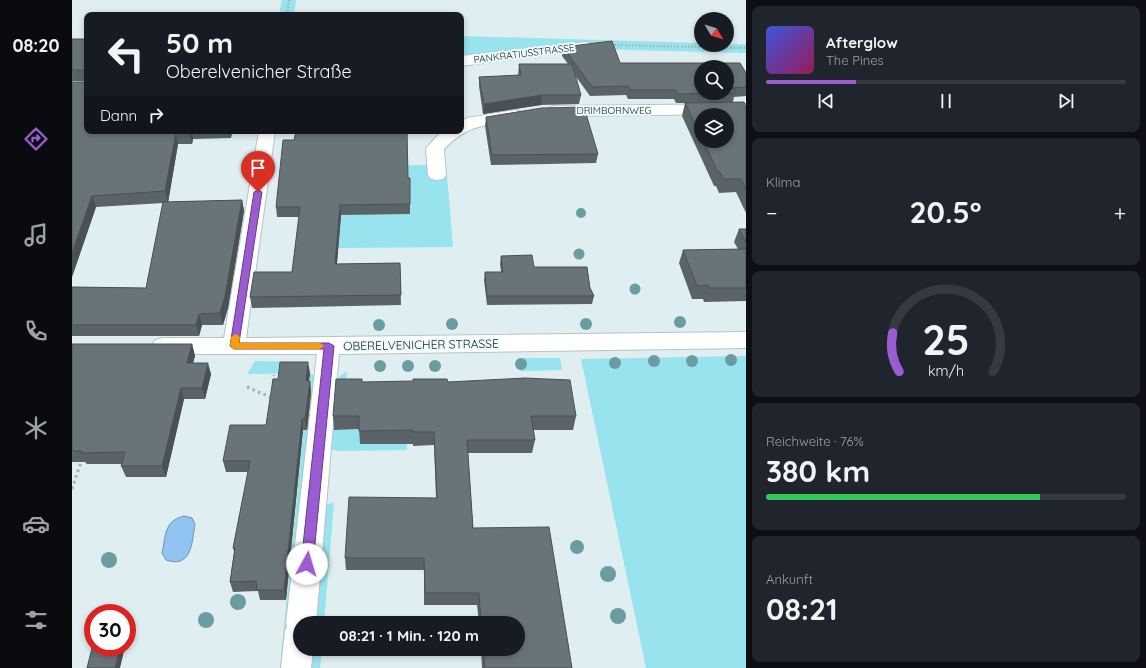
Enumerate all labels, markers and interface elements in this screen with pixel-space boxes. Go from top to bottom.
north arrow [694,12,734,52]
map controls [694,12,734,148]
text: 50 m [166,25,233,60]
icon: left [100,28,152,80]
text: Afterglow [826,33,898,52]
text: 08:20 [12,34,60,57]
street label: PANKRATIUSSTRASSE [473,41,576,66]
text: The Pines [826,52,884,68]
text: Oberelvenicher Straße [166,60,352,83]
button: search [694,60,734,100]
icon: previous [815,90,837,112]
icon: pause [935,90,957,112]
icon: next [1055,90,1077,112]
icon: right [145,104,167,126]
street label: DRIMBORNWEG [576,104,652,117]
text: Dann [100,106,137,125]
button: layers [694,108,734,148]
icon: directions [22,125,50,153]
pin [241,151,275,192]
icon: arrive [247,157,269,179]
text: Klima [766,174,800,190]
text: 20.5° [910,193,982,231]
text: − [766,199,777,227]
text: + [1114,199,1126,227]
icon: music [22,221,50,249]
text: 25 [922,313,970,365]
icon: phone [22,317,50,345]
street label: OBERELVENICHER STRASSE [343,336,499,353]
text: km/h [928,362,964,380]
icon: climate [22,414,50,442]
text: Reichweite · 76% [766,433,863,449]
text: 380 km [766,452,870,490]
icon: car [22,510,50,538]
position arrow [286,543,328,585]
text: Ankunft [766,571,813,587]
text: 08:21 [766,590,838,628]
speed limit sign: 30 [84,604,136,656]
icon: filters [22,606,50,634]
text: 08:21 · 1 Min. · 120 m [339,626,479,645]

